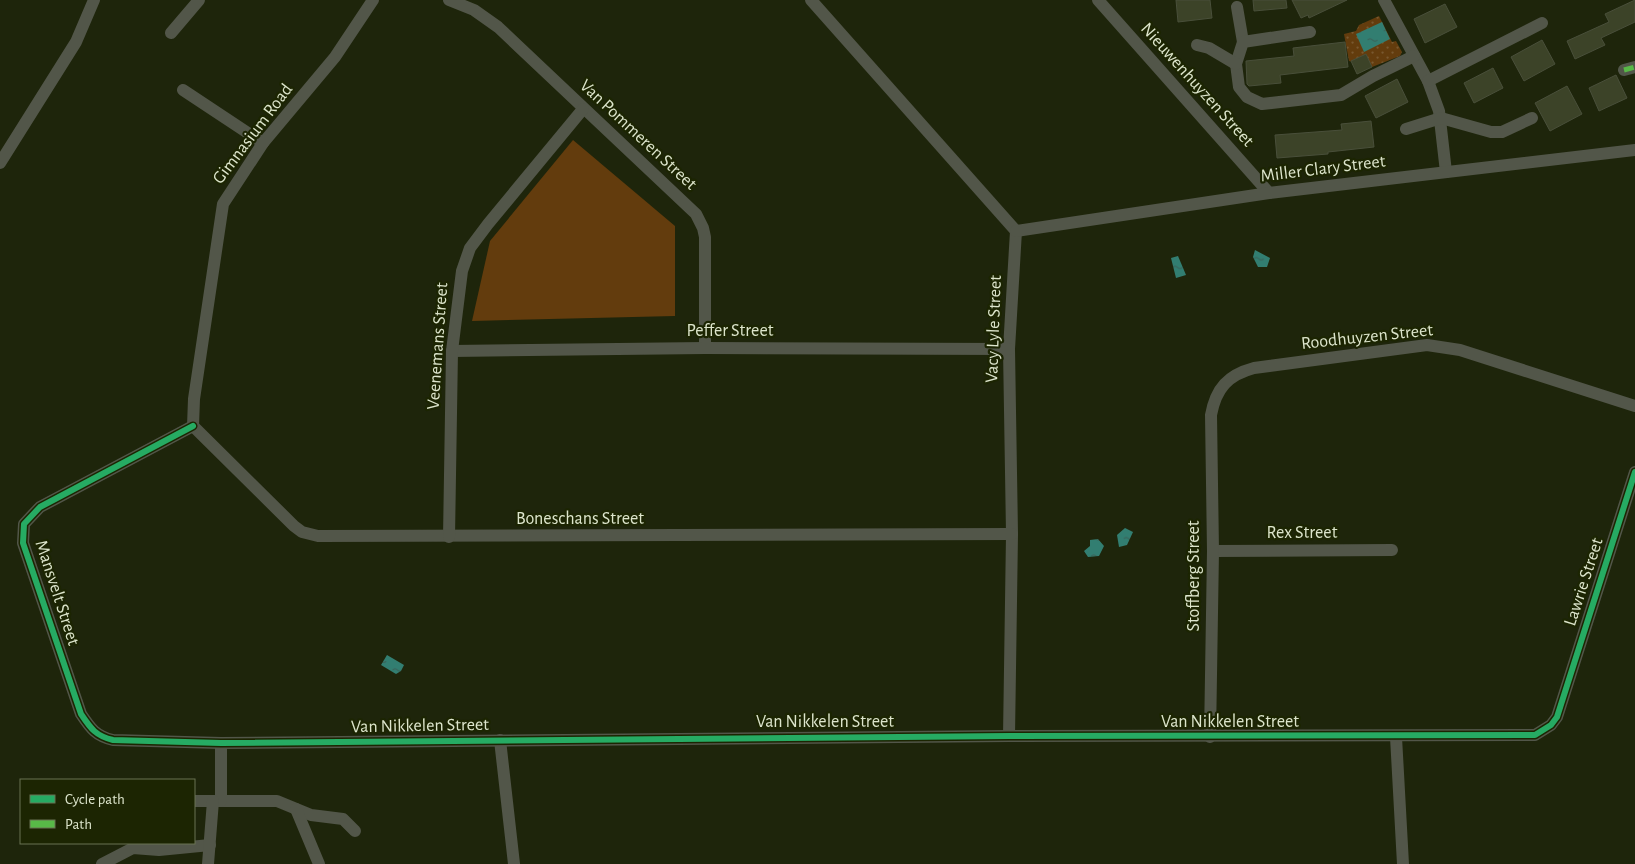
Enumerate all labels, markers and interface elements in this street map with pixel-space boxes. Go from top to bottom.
street label: Nieuwenhuyzen Street [1137,20,1257,150]
street label: Van Pommeren Street [576,76,700,194]
street label: Gimnasium Road [210,81,296,187]
street label: Miller Clary Street [1260,152,1387,186]
street label: Vacy Lyle Street [983,275,1005,383]
street label: Veenemans Street [425,282,451,410]
street label: Roodhuyzen Street [1300,321,1434,353]
street label: Peffer Street [687,322,774,340]
street label: Boneschans Street [516,510,644,528]
street label: Stoffberg Street [1185,520,1203,632]
street label: Rex Street [1267,524,1338,542]
street label: Lawrie Street [1561,535,1607,628]
street label: Mansvelt Street [32,538,83,648]
street label: Van Nikkelen Street [756,713,894,731]
street label: Van Nikkelen Street [1161,713,1299,731]
street label: Van Nikkelen Street [351,716,489,736]
legend [20,779,195,844]
text: Cycle path [65,792,125,807]
text: Path [65,817,92,832]

